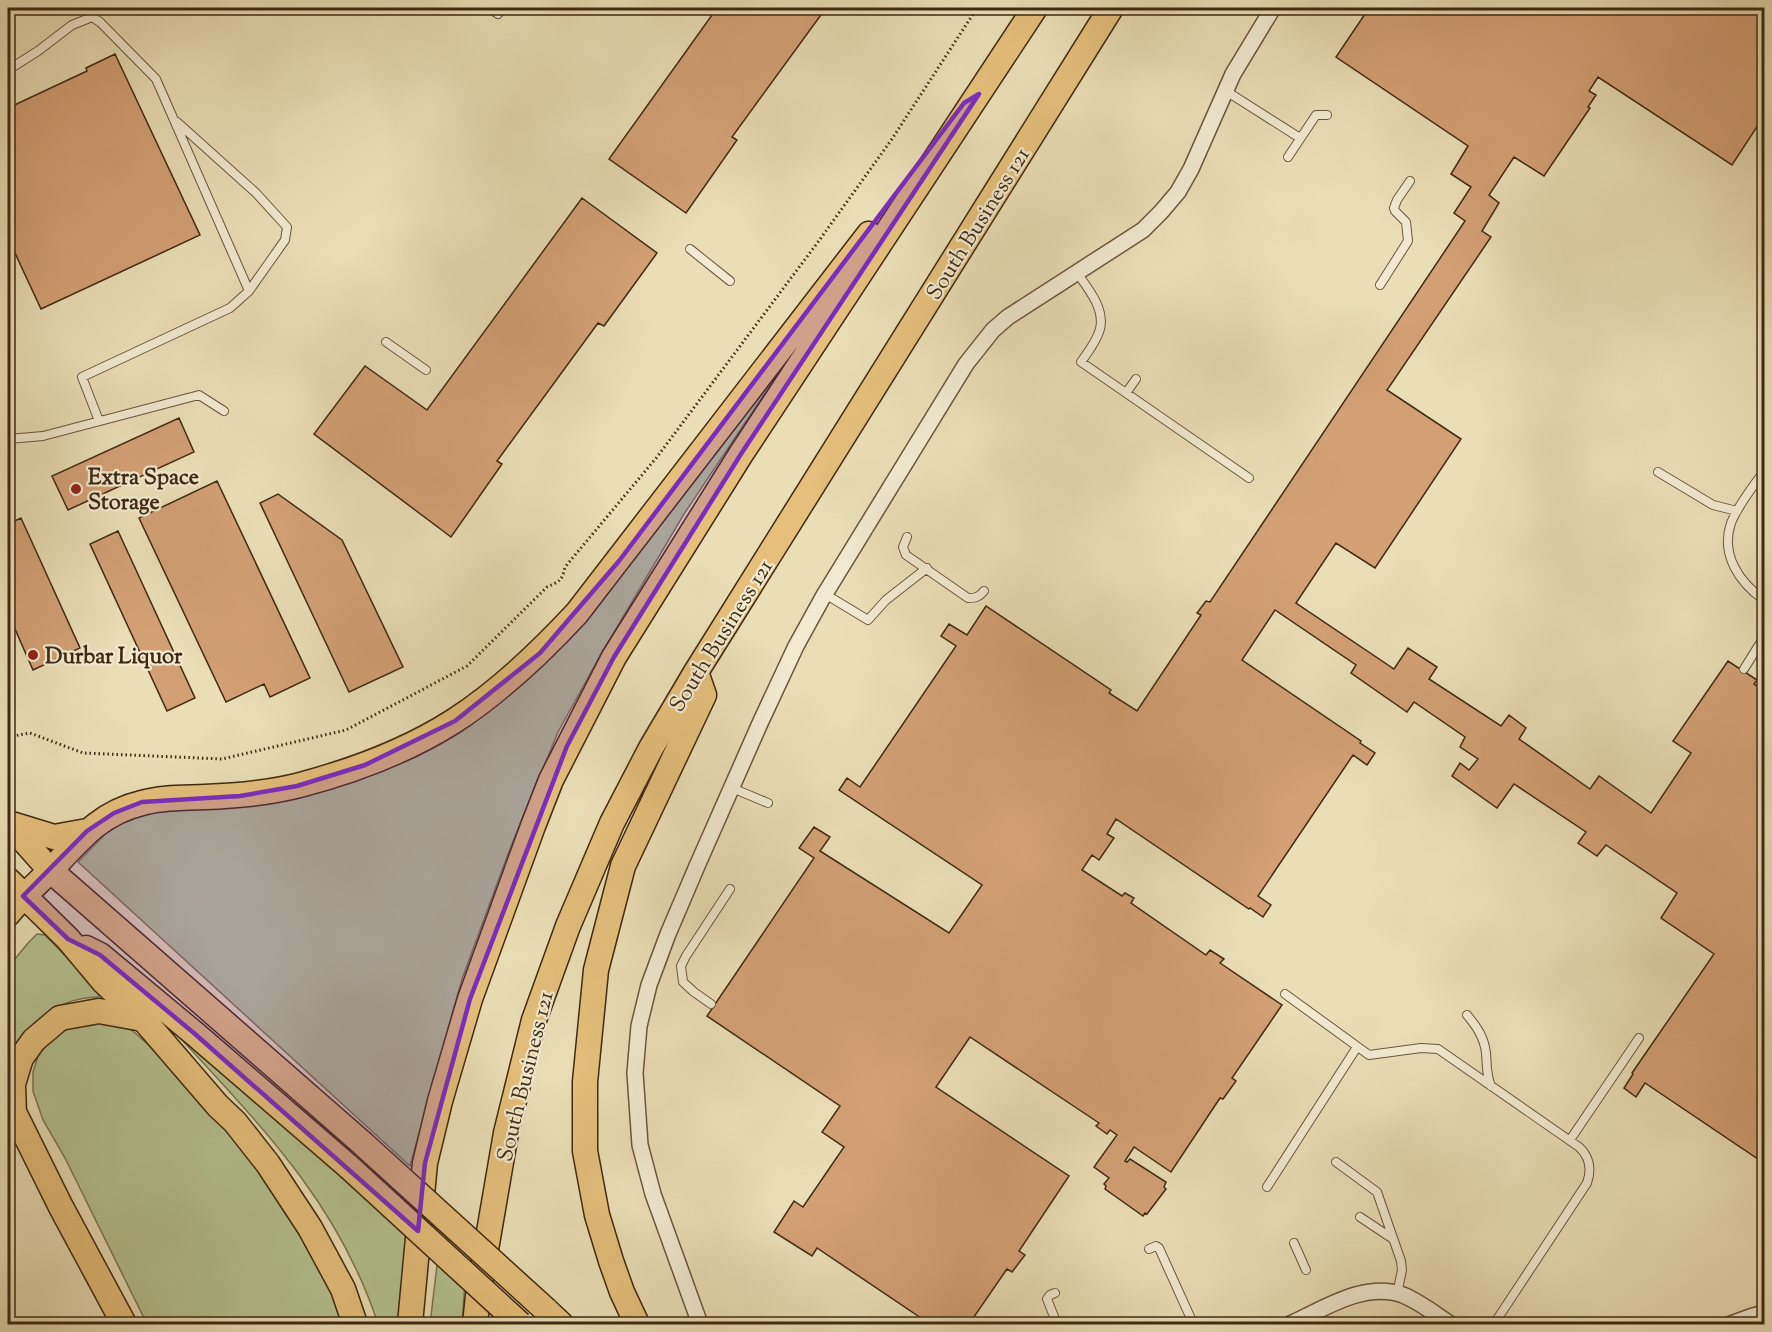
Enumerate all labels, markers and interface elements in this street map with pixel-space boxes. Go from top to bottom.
street label: South Business 121 [920,142,1040,307]
place label: Extra Space Storage [88,463,199,520]
marker: Extra Space Storage [69,482,83,496]
street label: South Business 121 [663,554,783,719]
place label: Durbar Liquor [45,642,183,674]
marker: Durbar Liquor [26,648,40,662]
street label: South Business 121 [490,988,564,1165]

